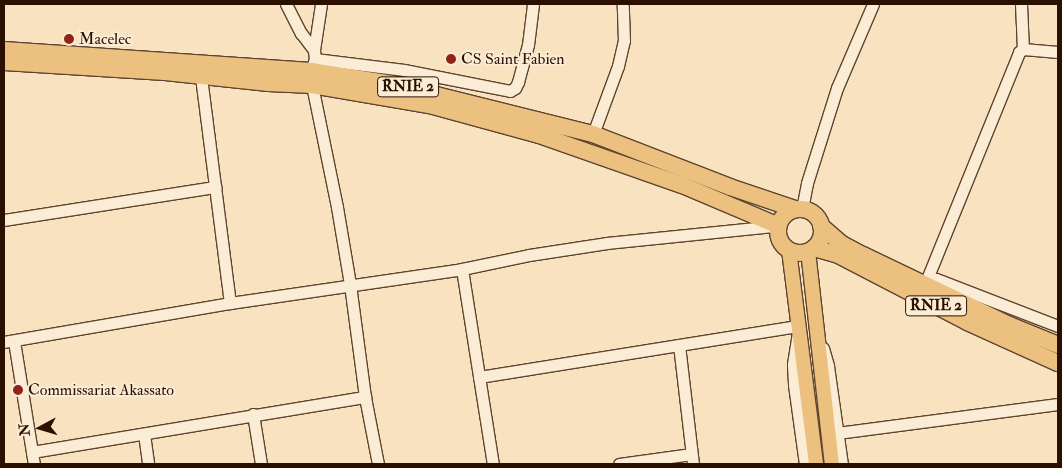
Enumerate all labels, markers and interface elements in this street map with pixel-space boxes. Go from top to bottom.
place label: Macelec [79,29,131,49]
marker: Macelec [63,33,75,45]
place label: CS Saint Fabien [461,49,565,69]
marker: CS Saint Fabien [445,53,457,65]
road number: RNIE 2 [377,74,439,100]
road number: RNIE 2 [905,294,967,318]
place label: Commissariat Akassato [28,380,174,400]
marker: Commissariat Akassato [12,384,24,396]
north arrow [15,403,65,453]
text: N [15,423,34,437]

